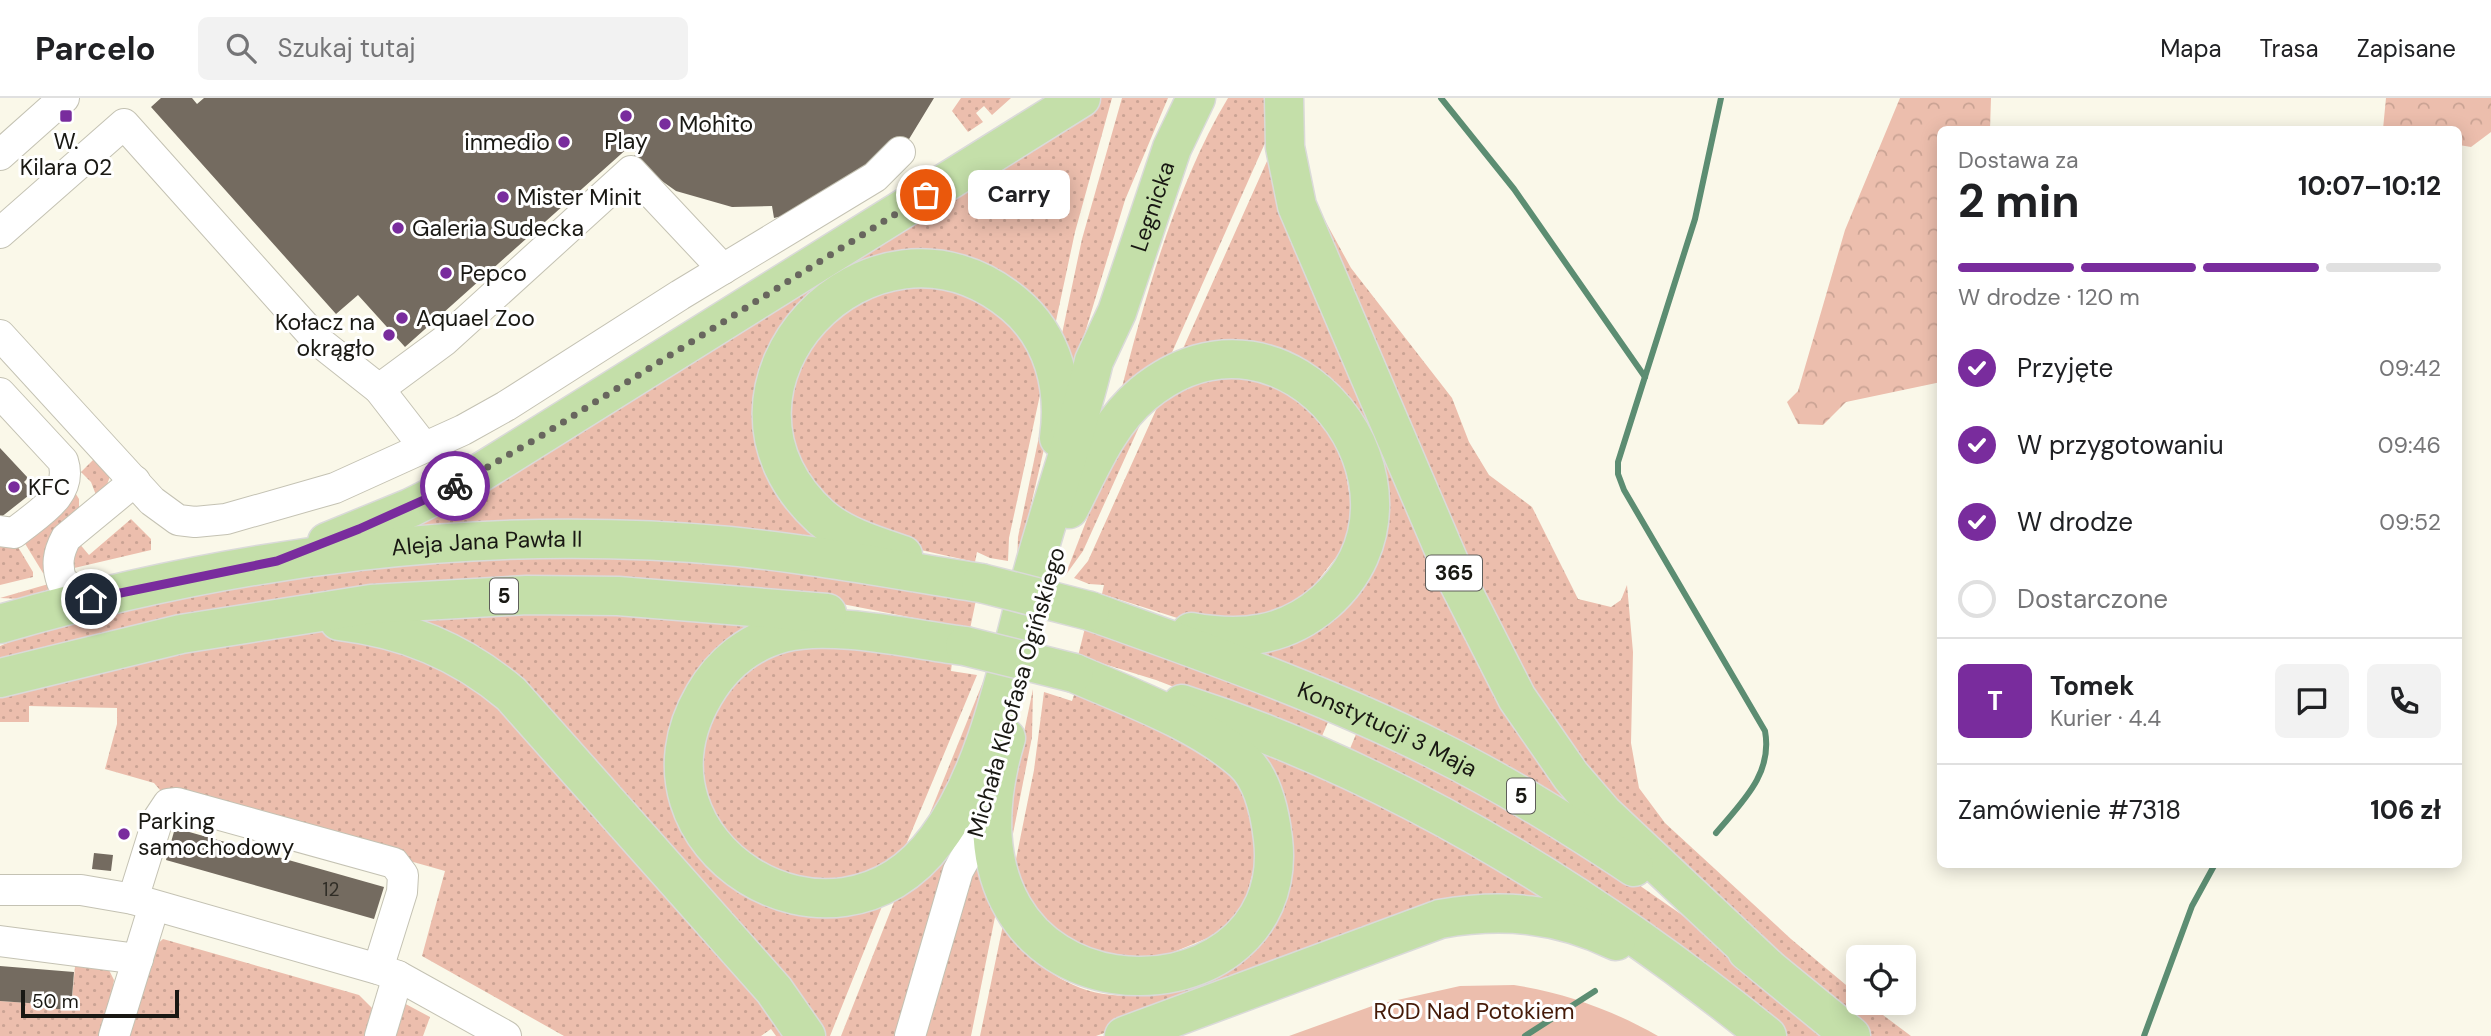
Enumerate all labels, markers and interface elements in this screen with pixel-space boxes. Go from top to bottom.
search box [198,17,688,80]
text: Parcelo [35,27,156,70]
icon: search [222,29,260,67]
text: Szukaj tutaj [278,31,416,65]
text: Mapa [2160,33,2222,64]
text: Trasa [2260,33,2319,64]
text: Zapisane [2357,33,2456,64]
marker: W. Kilara 02 [58,108,74,124]
marker: Play [618,108,634,124]
place label: Mohito [679,109,753,139]
marker: Mohito [657,116,673,132]
place label: W. Kilara 02 [20,126,112,182]
place label: Play [604,126,648,156]
place label: inmedio [464,127,550,157]
marker: inmedio [556,134,572,150]
text: Dostawa za [1958,145,2079,175]
street label: Legnicka [1123,157,1181,255]
pin [896,165,956,225]
text: 10:07–10:12 [2298,169,2441,203]
callout: Carry [968,170,1070,220]
text: 2 min [1958,171,2080,231]
icon: bag [907,176,945,214]
text: Carry [987,179,1051,209]
place label: Mister Minit [517,182,642,212]
marker: Mister Minit [495,189,511,205]
place label: Galeria Sudecka [412,213,584,243]
marker: Galeria Sudecka [390,220,406,236]
place label: Pepco [460,258,527,288]
marker: Pepco [438,265,454,281]
text: W drodze · 120 m [1958,282,2140,312]
place label: Aquael Zoo [416,303,535,333]
place label: Kołacz na okrągło [275,307,375,363]
marker: Aquael Zoo [394,310,410,326]
marker: Kołacz na okrągło [381,327,397,343]
icon: check [1958,349,1996,387]
text: Przyjęte [2017,351,2113,385]
text: 09:42 [2379,353,2441,383]
icon: check [1958,426,1996,464]
text: W przygotowaniu [2017,428,2224,462]
text: 09:46 [2378,430,2441,460]
courier [420,451,490,521]
icon: bike [436,467,474,505]
place label: KFC [28,472,70,502]
marker: KFC [6,479,22,495]
icon: check [1958,503,1996,541]
text: W drodze [2017,505,2133,539]
text: 09:52 [2379,507,2441,537]
street label: Aleja Jana Pawła II [390,524,583,563]
street label: Michała Kleofasa Ogińskiego [960,543,1072,841]
road number: 365 [1426,556,1482,590]
pin [61,569,121,629]
road number: 5 [490,578,518,614]
icon: home [72,580,110,618]
text: Dostarczone [2017,582,2168,616]
button: chat [2275,664,2349,738]
button: phone [2367,664,2441,738]
text: Tomek [2050,669,2134,703]
street label: Konstytucji 3 Maja [1293,675,1482,784]
text: T [1987,684,2003,718]
text: Kurier · 4.4 [2050,703,2161,733]
road number: 5 [1507,778,1535,814]
text: Zamówienie #7318 [1958,793,2181,827]
text: 106 zł [2370,793,2441,827]
place label: Parking samochodowy [138,806,294,862]
marker: Parking samochodowy [116,826,132,842]
house number: 12 [323,877,339,902]
map controls [1846,945,1916,1015]
button: locate [1846,945,1916,1015]
scale bar [21,987,178,1019]
text: 50 m [32,989,79,1014]
park label: ROD Nad Potokiem [1373,996,1575,1026]

